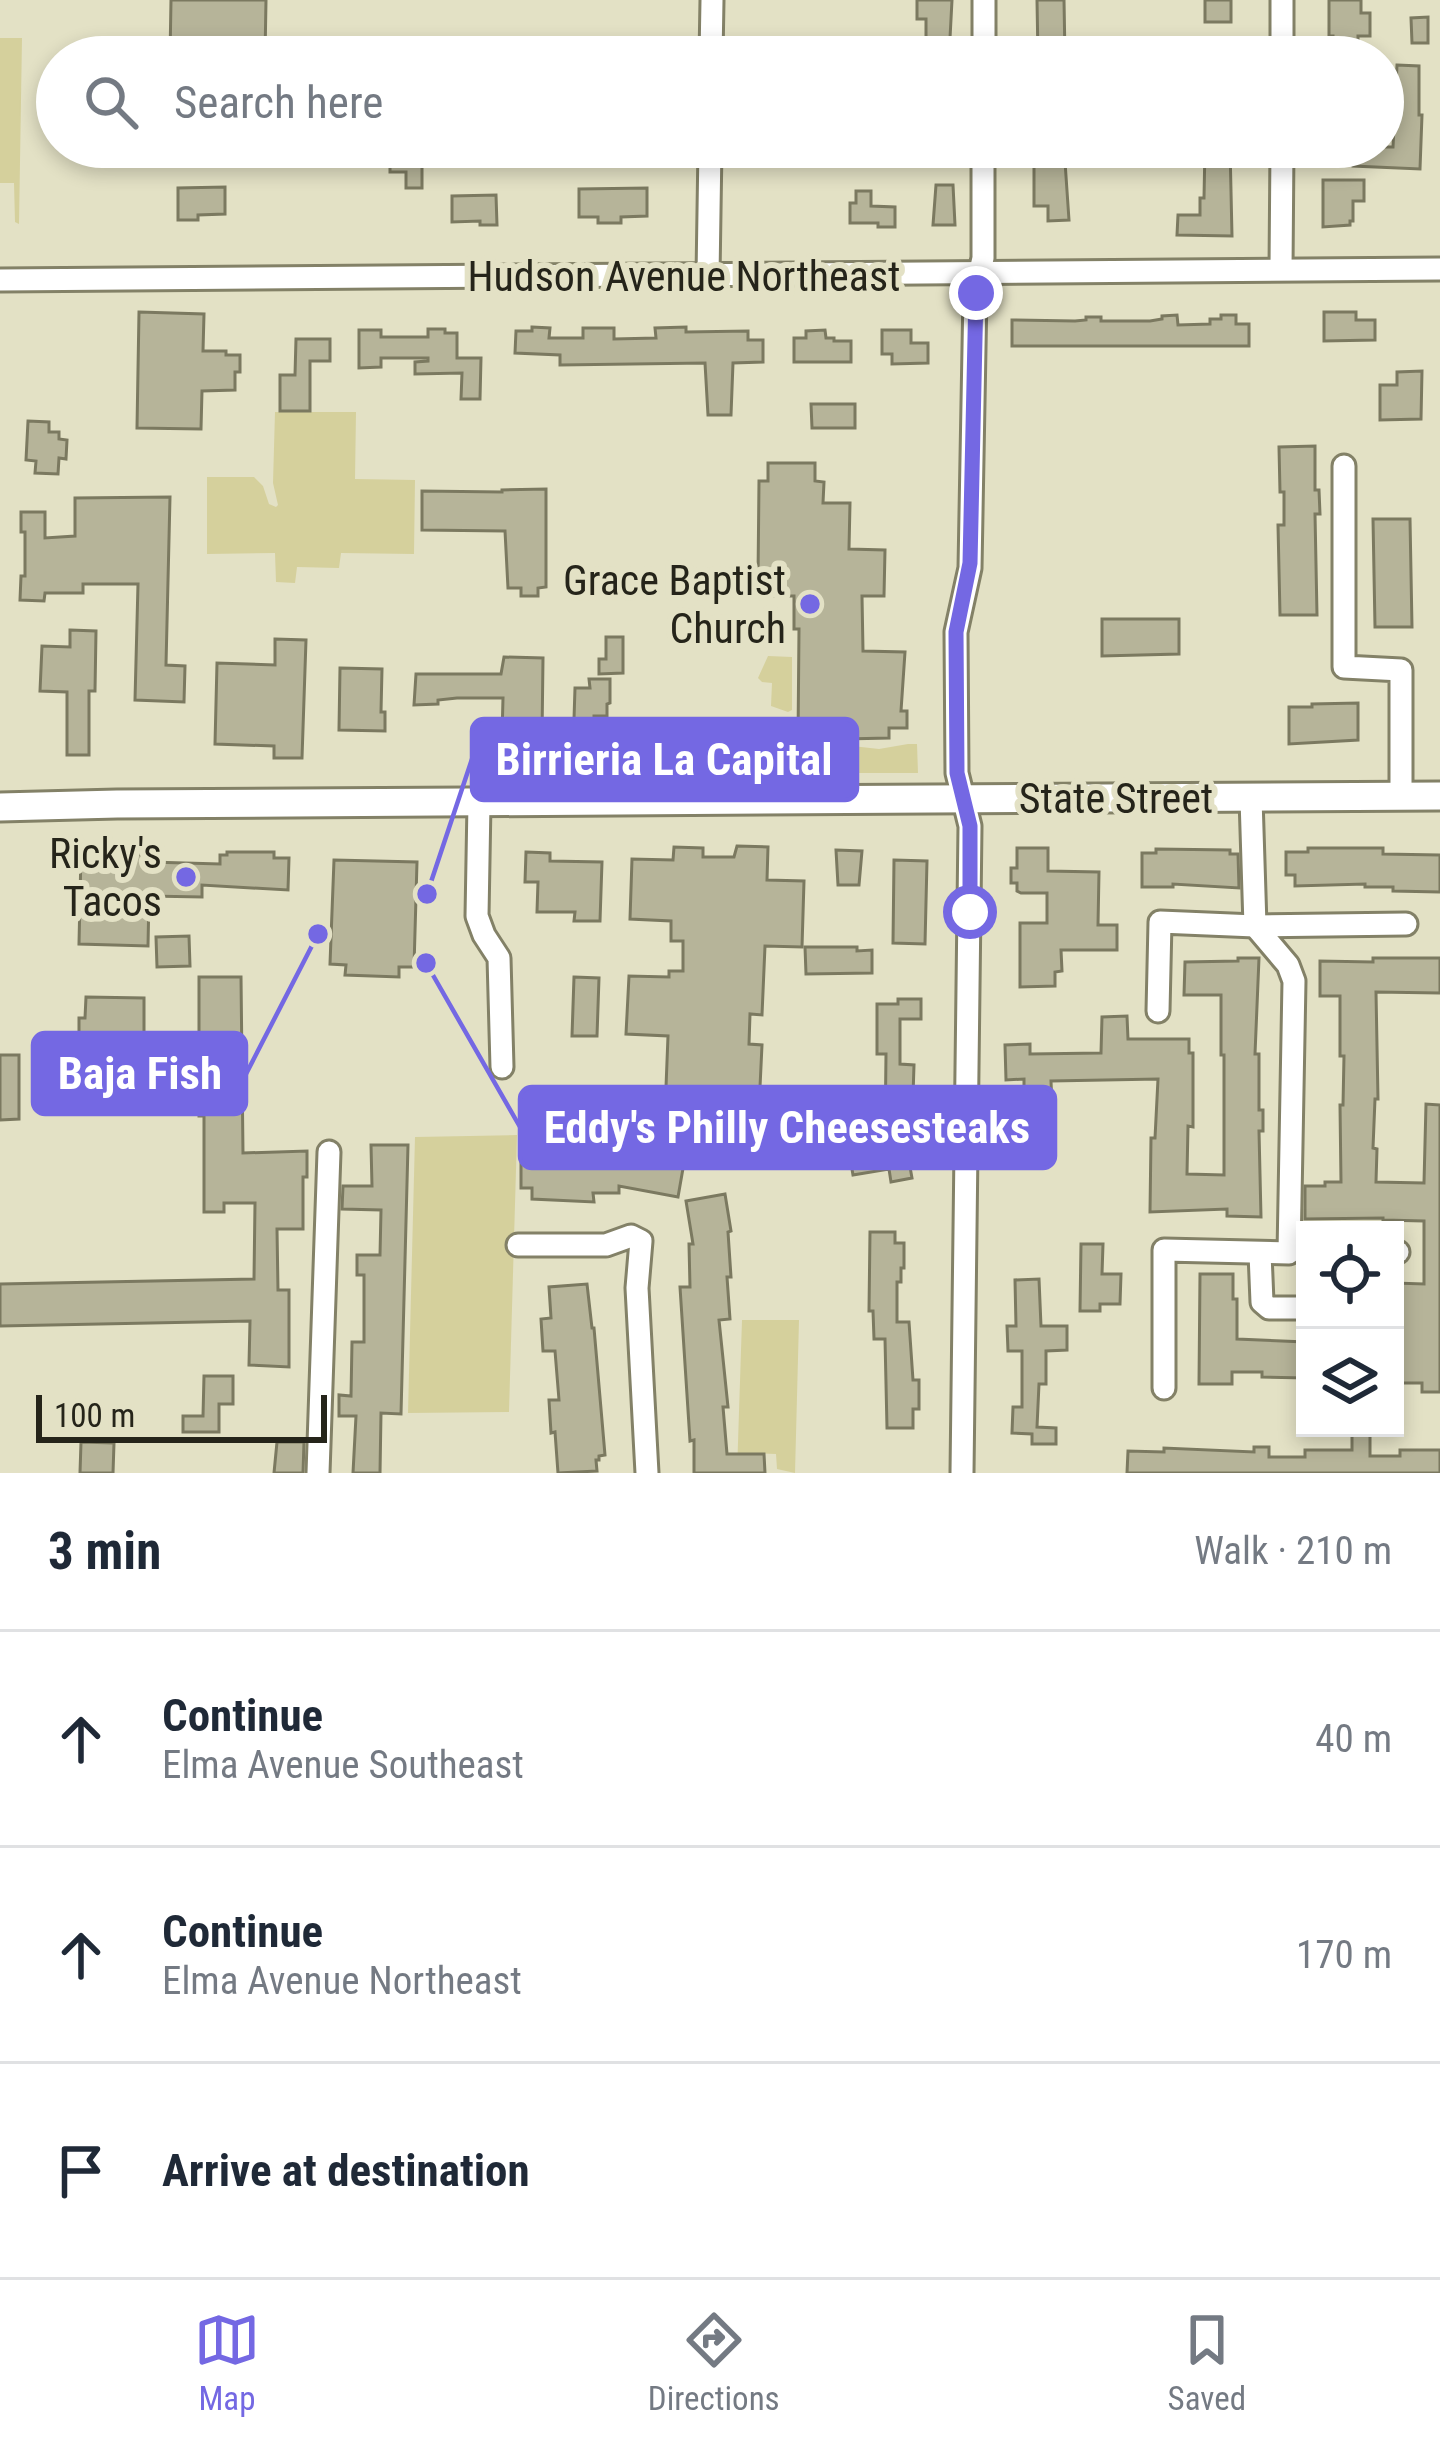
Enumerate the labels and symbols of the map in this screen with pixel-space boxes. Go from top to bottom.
street label: Hudson Avenue Northeast [468,252,900,301]
route end [949,266,1003,320]
place label: Grace Baptist Church [563,556,786,653]
marker: Grace Baptist Church [797,591,823,617]
callout: Birrieria La Capital [472,719,857,800]
text: Birrieria La Capital [496,733,832,786]
street label: State Street [1019,774,1213,823]
place label: Ricky's Tacos [49,829,162,926]
marker: Ricky's Tacos [173,864,199,890]
route start [943,885,997,939]
callout: Baja Fish [33,1033,246,1114]
text: Baja Fish [58,1047,222,1100]
callout: Eddy's Philly Cheesesteaks [520,1087,1055,1168]
text: Eddy's Philly Cheesesteaks [544,1101,1030,1154]
scale bar [36,1389,327,1442]

